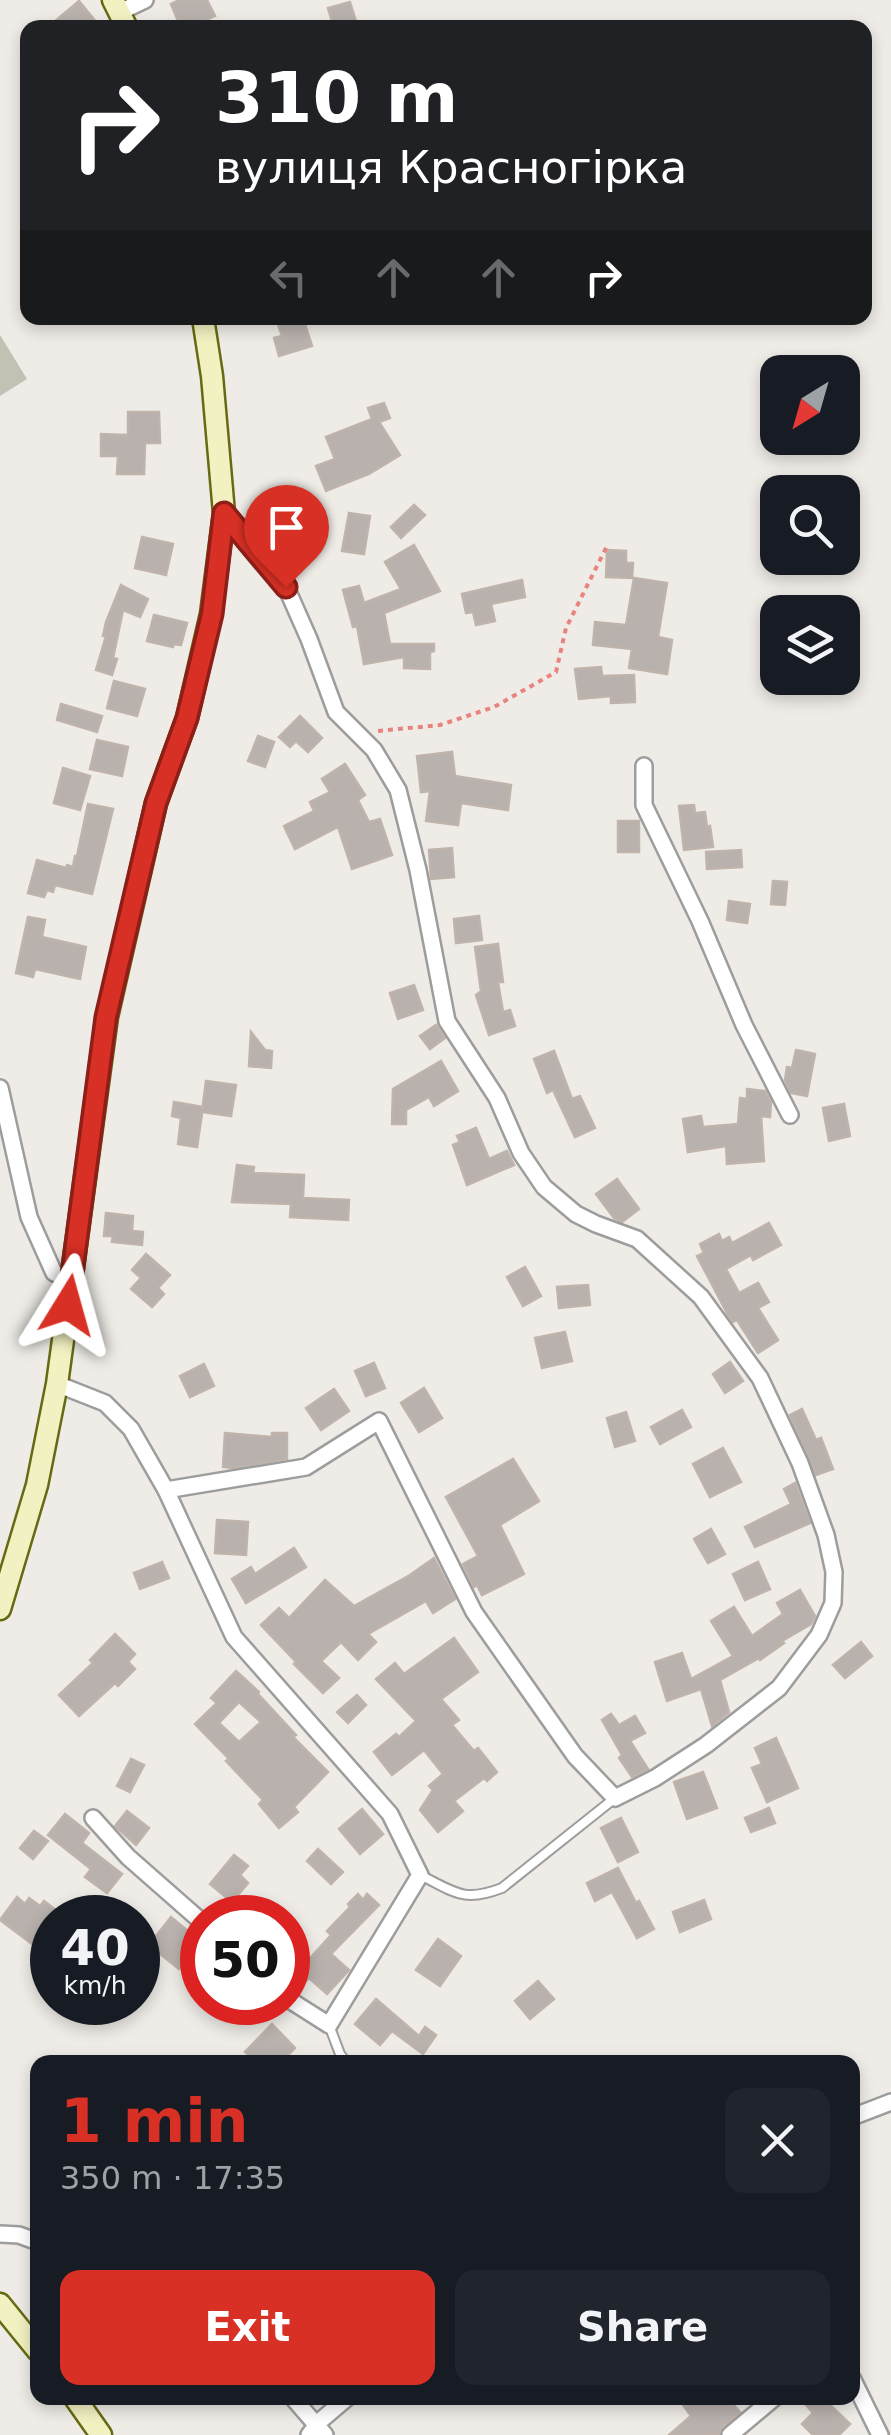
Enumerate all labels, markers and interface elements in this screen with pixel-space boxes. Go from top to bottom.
text: 310 m [215,57,458,139]
icon: right [50,60,180,190]
text: вулиця Красногірка [215,141,687,194]
icon: left [261,250,316,305]
icon: ahead [366,250,421,305]
icon: ahead [471,250,526,305]
icon: right [576,250,631,305]
north arrow [760,355,860,455]
map controls [760,355,860,695]
button: search [760,475,860,575]
pin [244,485,329,588]
icon: arrive [259,500,314,555]
button: layers [760,595,860,695]
position arrow [16,1253,120,1357]
speed limit sign: 50 [180,1895,310,2025]
text: 40 [60,1919,130,1977]
text: km/h [63,1971,127,2000]
text: 1 min [60,2086,248,2156]
button: close [725,2088,830,2193]
text: 350 m · 17:35 [60,2159,285,2197]
button: Exit [60,2270,435,2385]
button: Share [455,2270,830,2385]

